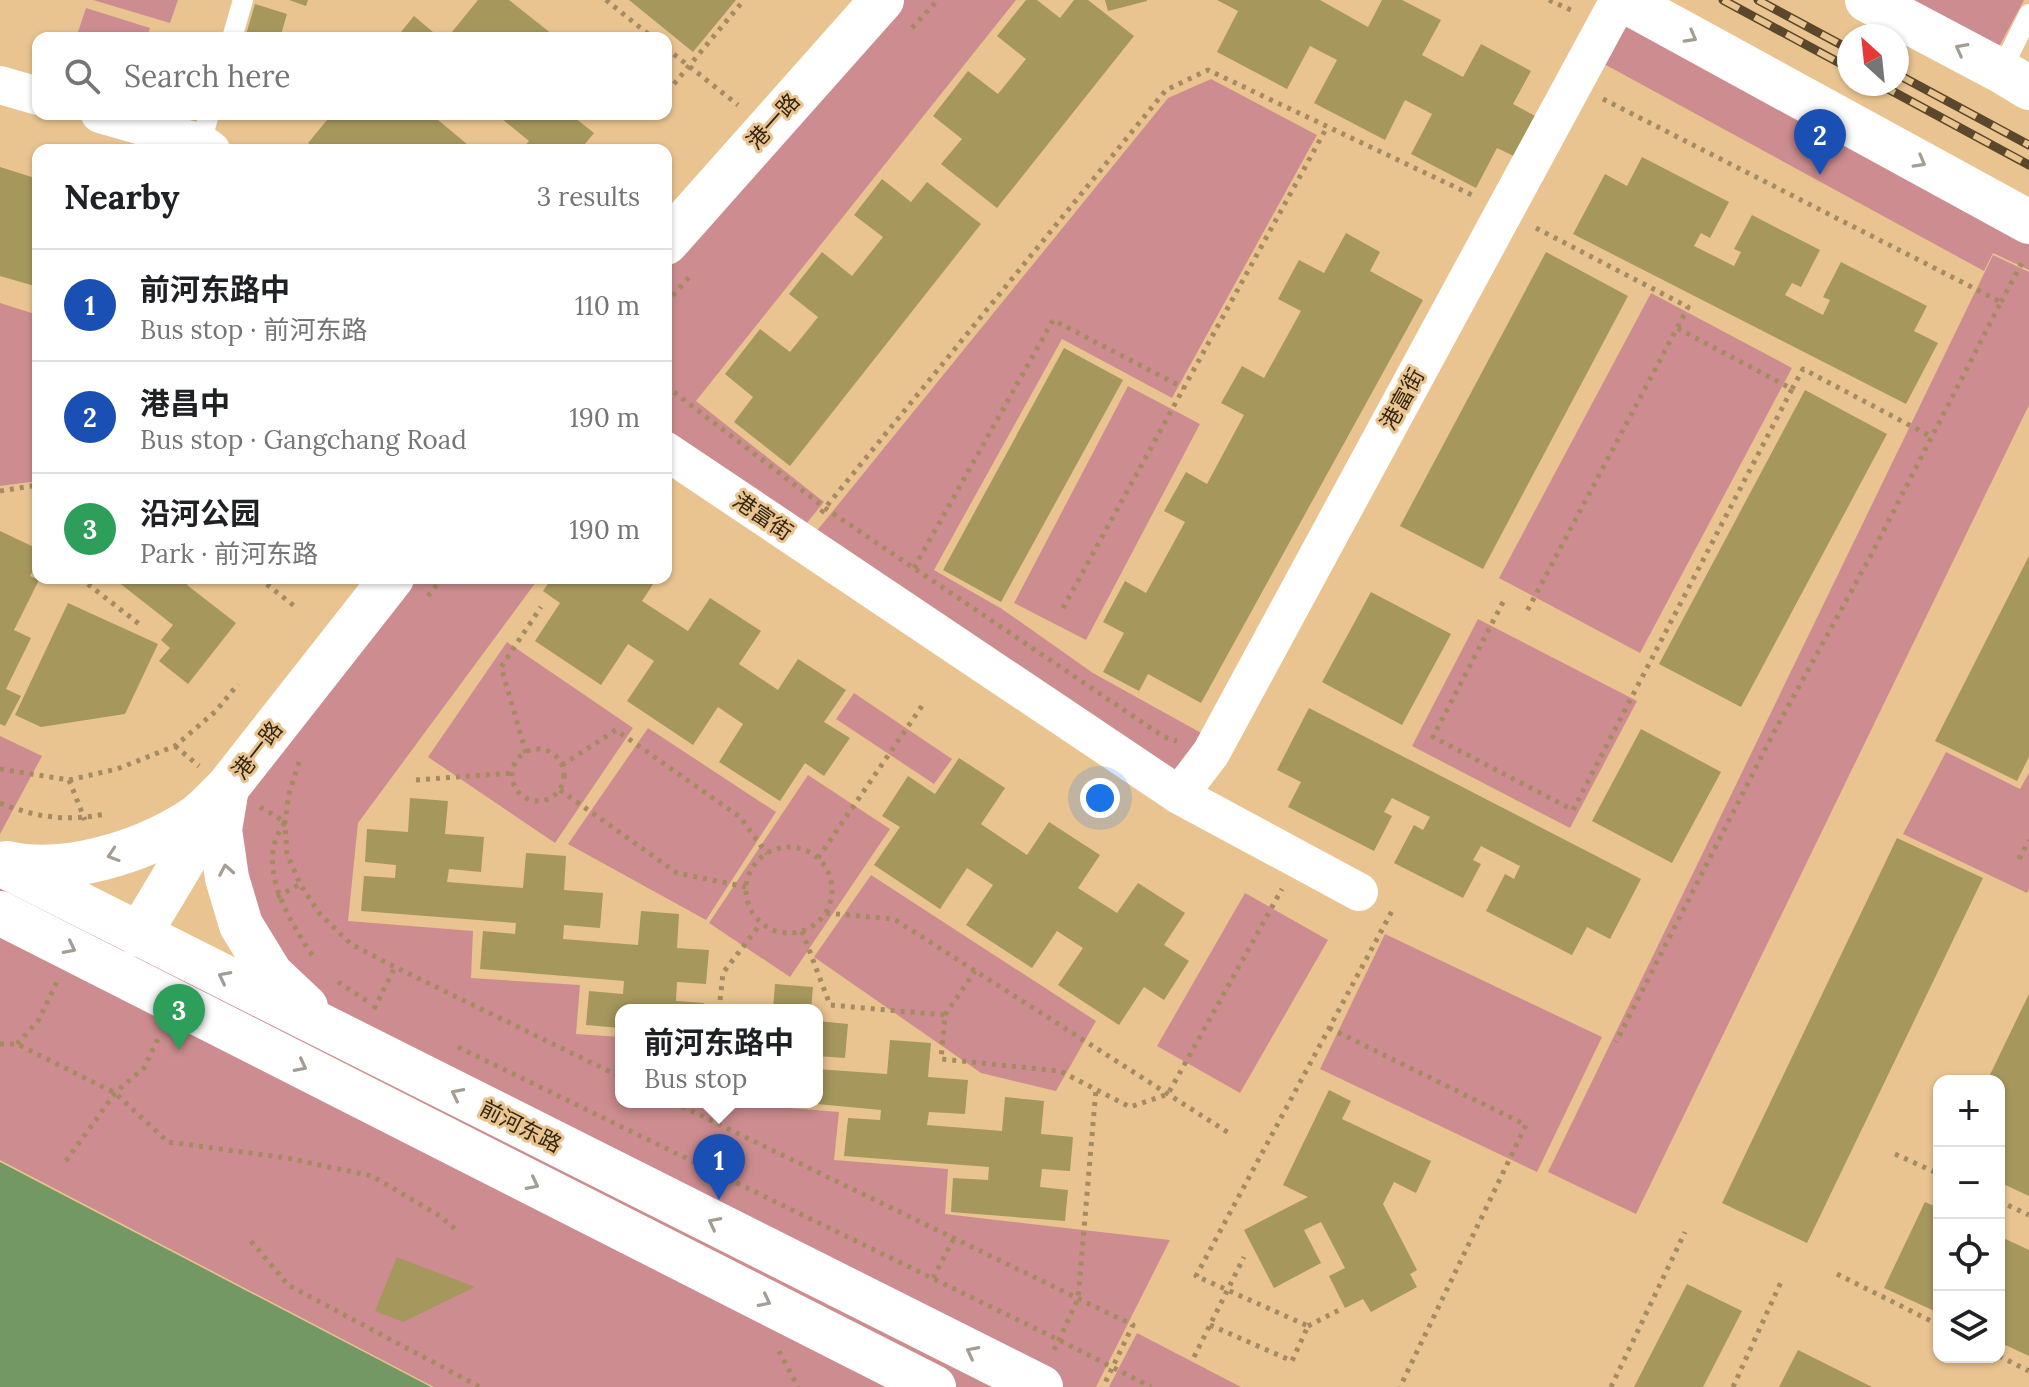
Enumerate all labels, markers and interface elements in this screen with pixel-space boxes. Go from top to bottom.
north arrow [1837,24,1909,96]
one-way arrow [1683,28,1698,43]
search box [32,32,672,120]
one-way arrow [1955,44,1969,59]
icon: search [60,54,104,98]
text: Search here [124,57,291,95]
street label: 港一路 [741,87,805,155]
pin: 2 [1794,109,1846,175]
one-way arrow [1911,152,1925,168]
text: Nearby [64,175,180,218]
text: 3 results [537,180,640,213]
text: 前河东路中 [140,270,290,308]
text: 1 [85,289,95,322]
text: 110 m [575,289,640,322]
text: Bus stop · 前河东路 [140,313,367,346]
street label: 港富街 [1374,363,1430,435]
text: 港昌中 [140,384,230,422]
text: 2 [83,401,97,434]
text: 190 m [569,401,640,434]
text: Bus stop · Gangchang Road [140,423,467,456]
street label: 港富街 [728,486,798,546]
text: 沿河公园 [140,494,260,532]
text: 3 [83,513,97,546]
text: 190 m [569,513,640,546]
text: Park · 前河东路 [140,537,318,570]
street label: 港一路 [226,715,288,785]
your location [1080,778,1120,818]
one-way arrow [107,846,120,862]
one-way arrow [218,863,235,877]
one-way arrow [61,939,76,954]
one-way arrow [218,972,233,987]
pin: 3 [153,984,205,1050]
popup [615,1004,823,1108]
text: 前河东路中 [644,1023,794,1061]
one-way arrow [293,1056,308,1072]
text: Bus stop [644,1062,747,1095]
map controls [1933,1075,2005,1363]
button: + [1933,1075,2005,1147]
one-way arrow [450,1088,465,1104]
street label: 前河东路 [475,1094,567,1158]
pin: 1 [693,1134,745,1200]
button: − [1933,1147,2005,1219]
one-way arrow [525,1174,540,1189]
one-way arrow [708,1217,723,1233]
button: locate [1933,1219,2005,1291]
one-way arrow [757,1291,772,1307]
button: layers [1933,1291,2005,1363]
one-way arrow [965,1346,980,1362]

